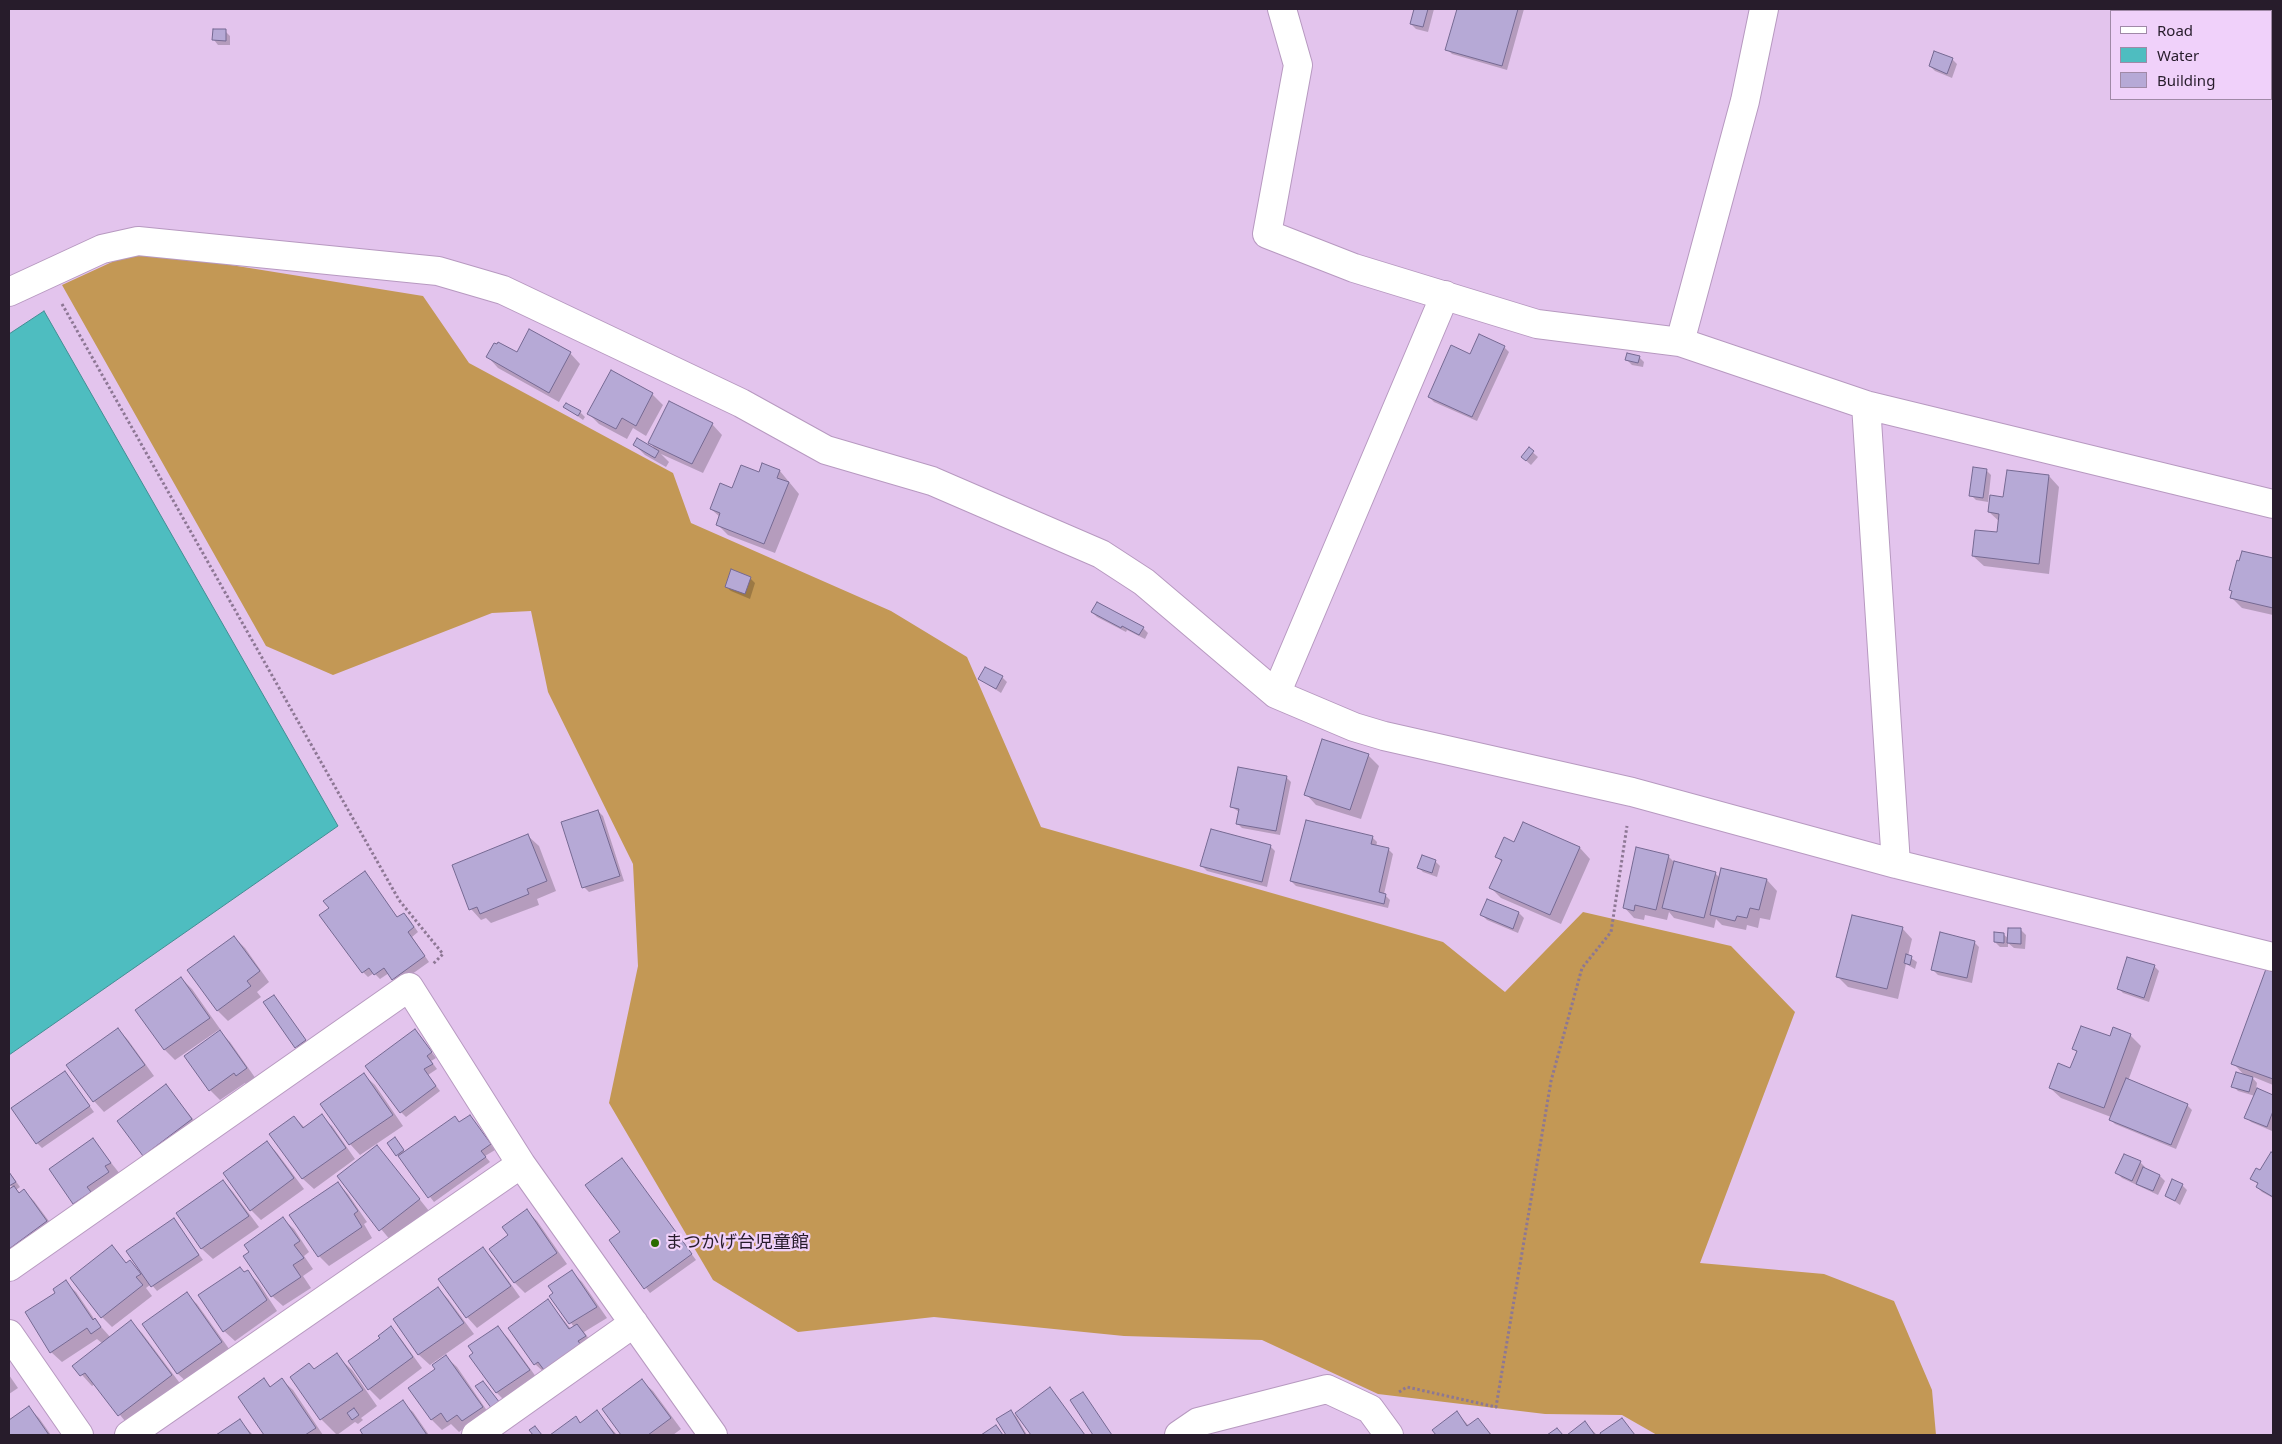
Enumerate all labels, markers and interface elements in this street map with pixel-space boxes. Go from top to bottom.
legend [2110,10,2272,100]
text: Road [2157,20,2193,40]
text: Water [2157,45,2199,65]
text: Building [2157,70,2215,90]
place label: まつかげ台児童館 [665,1232,809,1254]
marker: まつかげ台児童館 [649,1237,661,1249]

